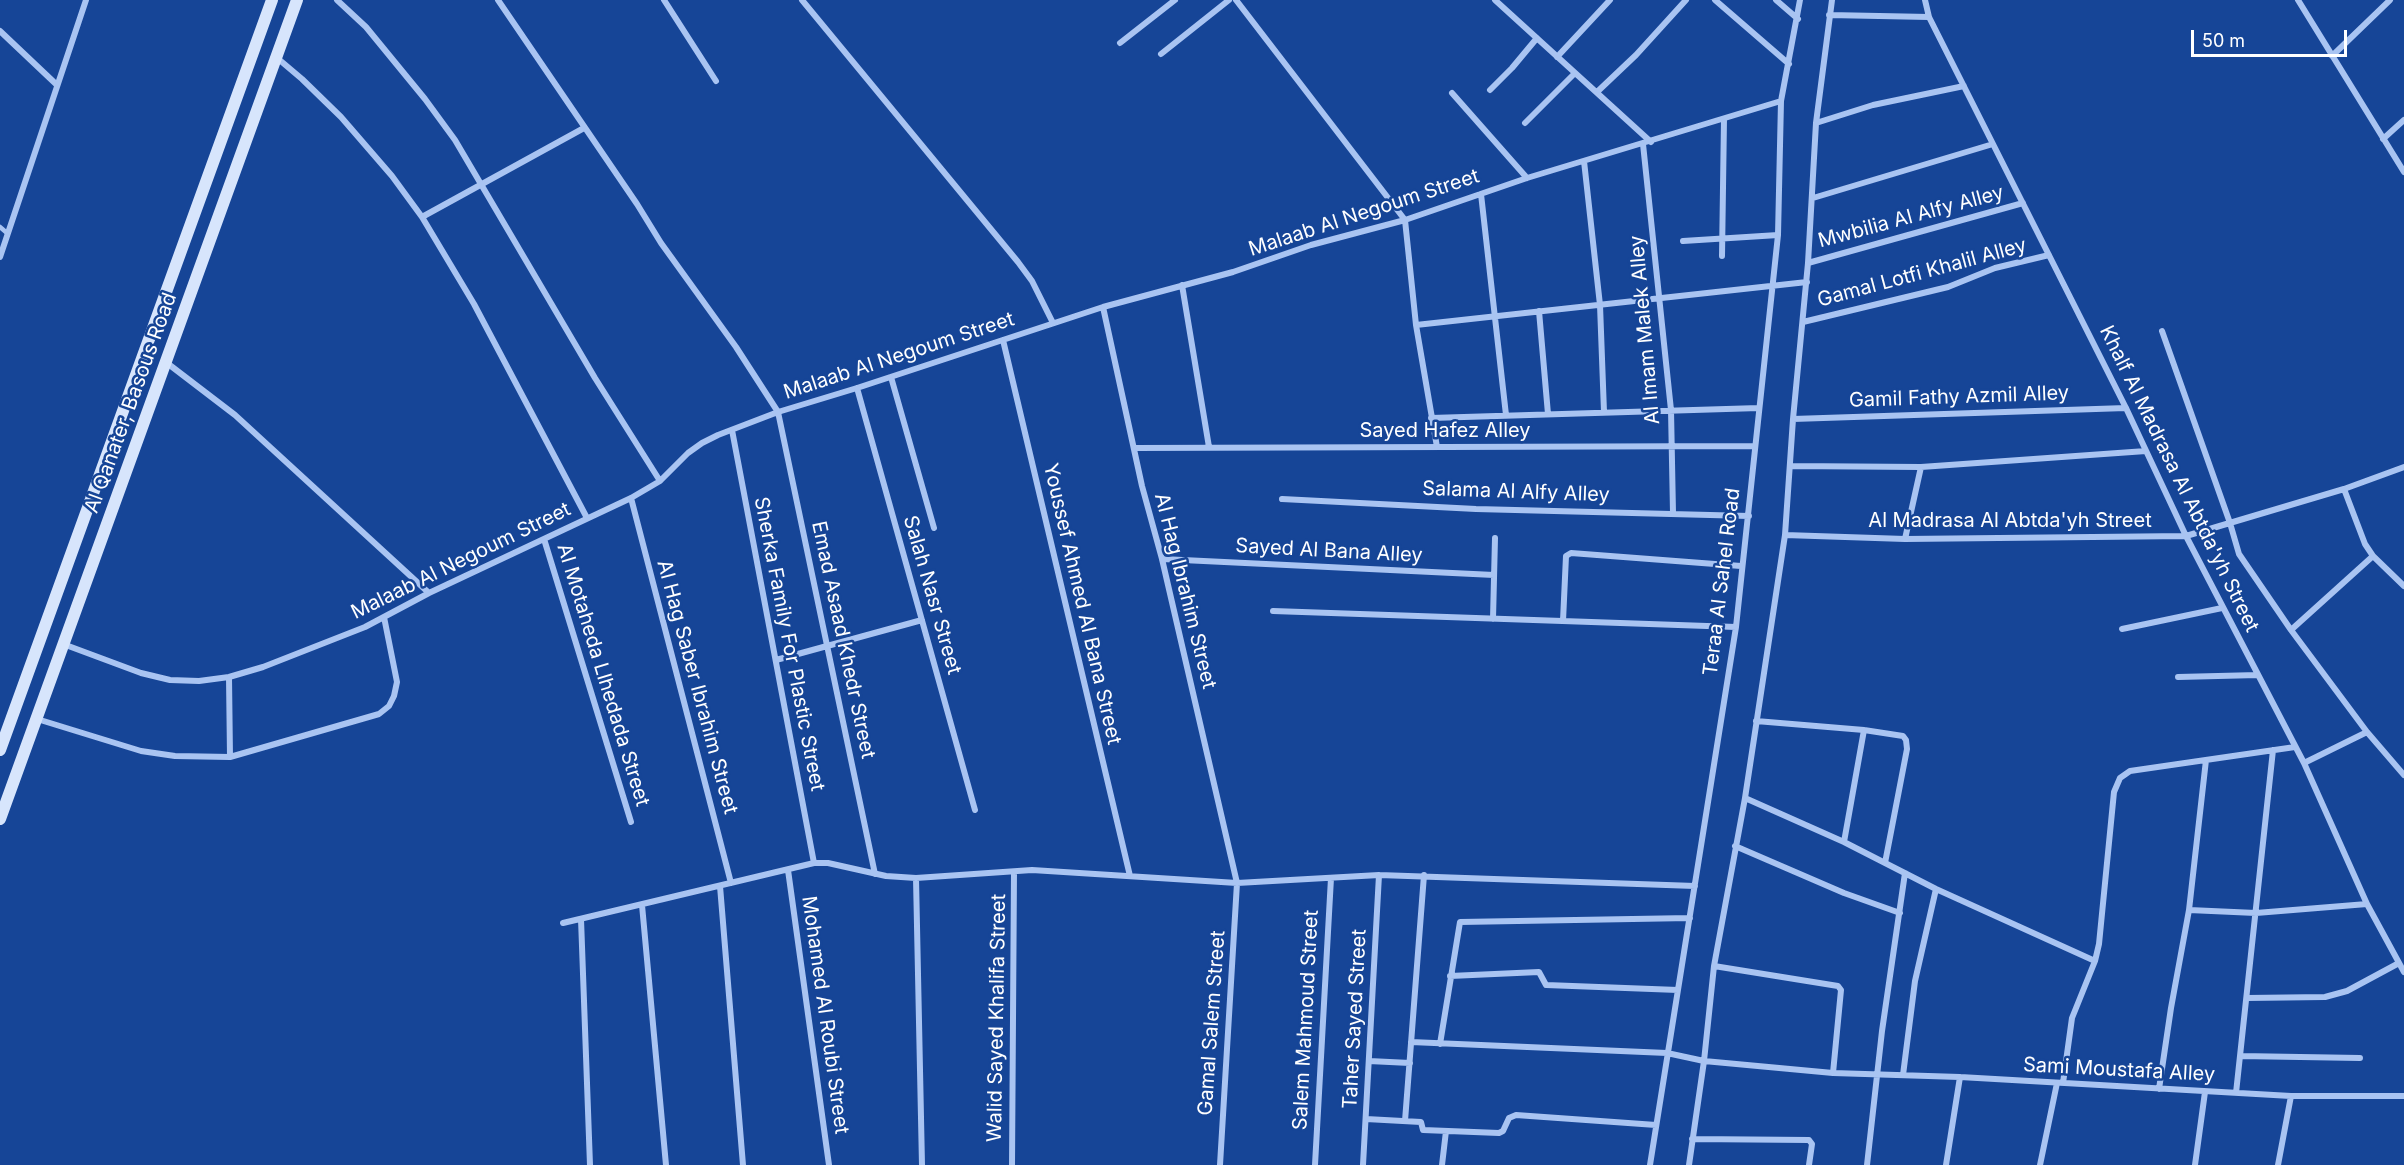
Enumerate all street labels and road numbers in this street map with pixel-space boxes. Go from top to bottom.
street label: Malaab Al Negoum Street [1246,164,1482,262]
street label: Mwbilia Al Alfy Alley [1816,181,2006,253]
street label: Al Imam Malek Alley [1625,234,1665,426]
street label: Gamal Lotfi Khalil Alley [1815,234,2029,312]
street label: Al Qanater, Basous Road [80,290,182,516]
street label: Malaab Al Negoum Street [781,307,1017,405]
street label: Khalf Al Madrasa Al Abtda'yh Street [2094,322,2264,636]
street label: Gamil Fathy Azmil Alley [1849,381,2069,413]
street label: Sayed Hafez Alley [1359,419,1531,443]
street label: Youssef Ahmed Al Bana Street [1038,461,1126,747]
street label: Salama Al Alfy Alley [1422,477,1610,507]
street label: Teraa Al Sahel Road [1699,487,1745,677]
street label: Al Hag Ibrahim Street [1149,491,1221,691]
street label: Sherka Family For Plastic Street [749,495,829,793]
street label: Malaab Al Negoum Street [347,497,575,625]
street label: Al Madrasa Al Abtda'yh Street [1868,509,2152,533]
street label: Salah Nasr Street [898,513,966,677]
street label: Emad Asaad Khedr Street [806,519,880,761]
street label: Sayed Al Bana Alley [1235,534,1423,568]
street label: Al Motaheda Llhedada Street [552,541,654,809]
street label: Al Hag Saber Ibrahim Street [652,557,742,817]
street label: Walid Sayed Khalifa Street [983,894,1011,1142]
street label: Mohamed Al Roubi Street [796,895,854,1135]
street label: Salem Mahmoud Street [1288,909,1324,1131]
street label: Taher Sayed Street [1338,929,1372,1109]
street label: Gamal Salem Street [1194,930,1230,1116]
street label: Sami Moustafa Alley [2022,1053,2216,1087]

